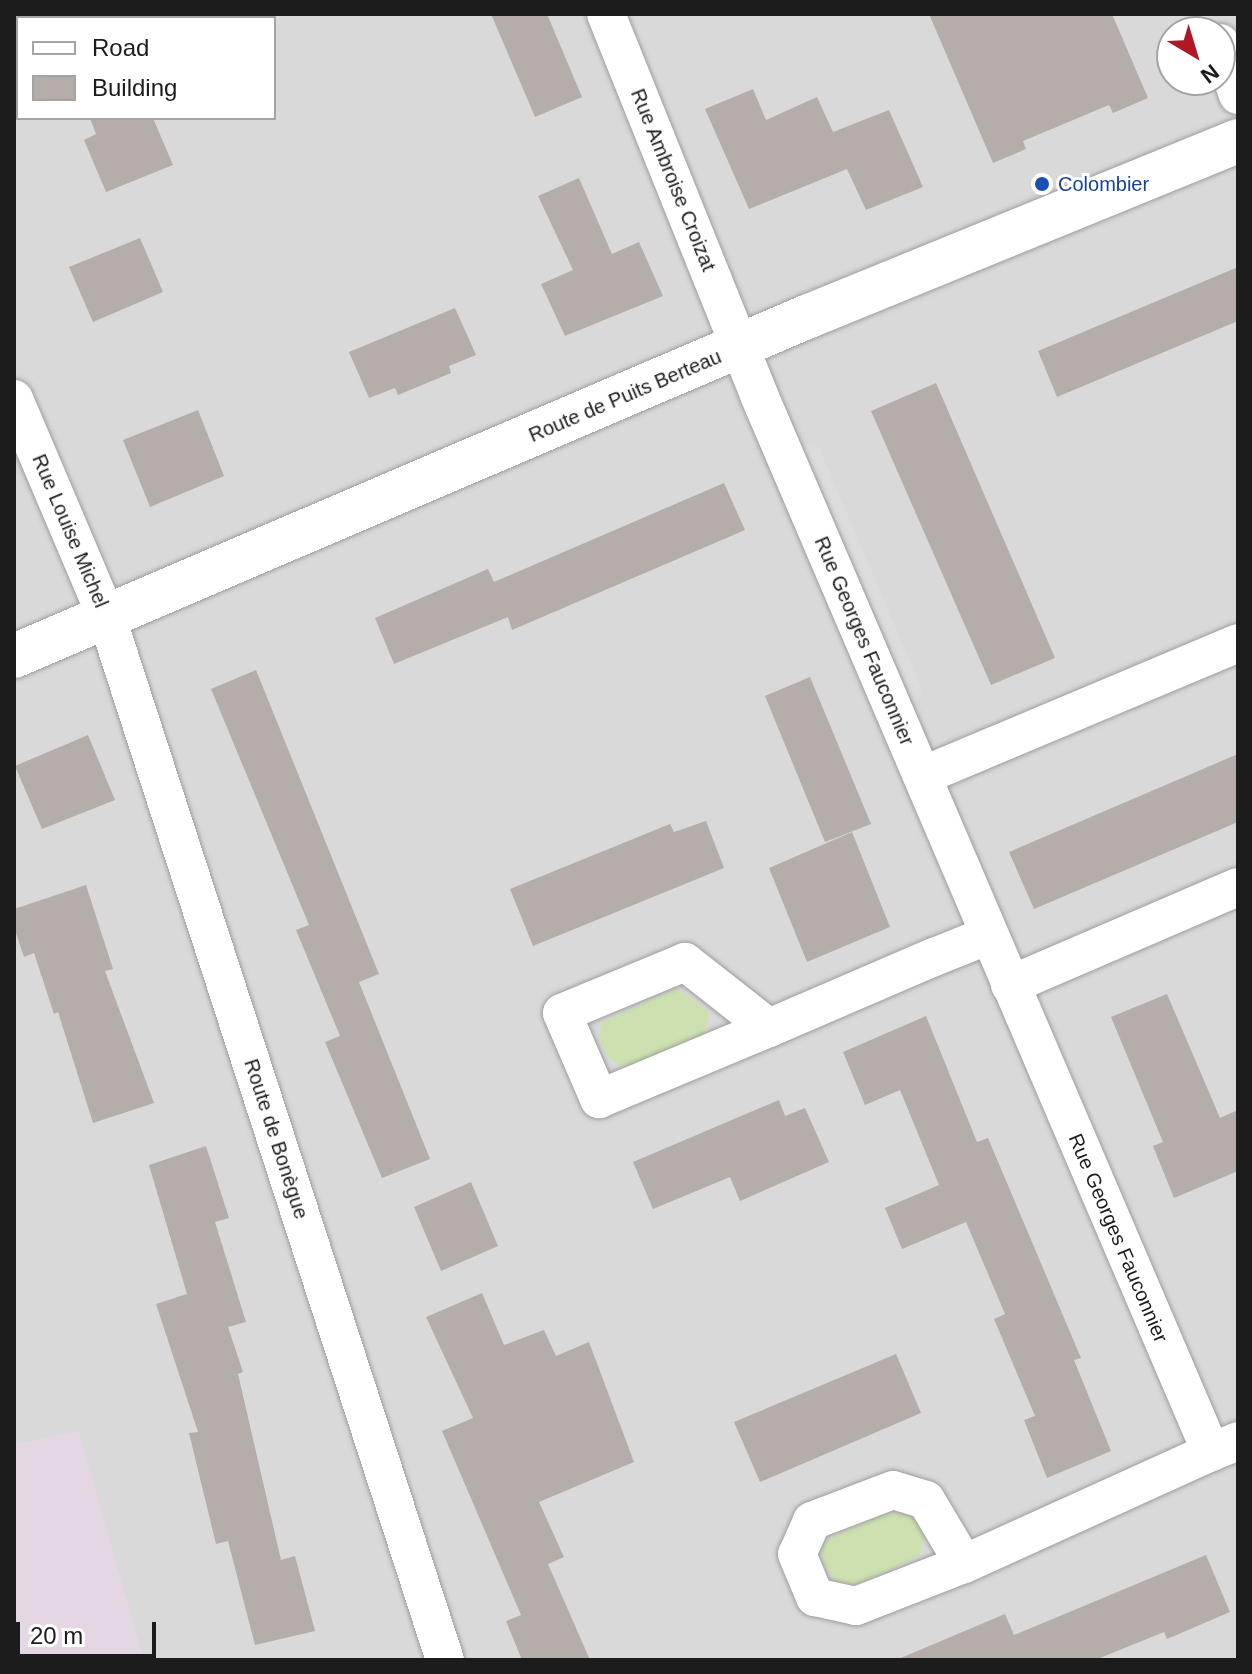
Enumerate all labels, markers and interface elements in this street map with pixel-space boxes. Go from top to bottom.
legend [16,16,276,120]
north arrow [1156,16,1236,96]
text: Road [92,34,149,61]
text: N [1196,59,1224,88]
text: Building [92,74,177,101]
street label: Rue Ambroise Croizat [625,85,721,275]
place label: Colombier [1058,172,1149,196]
marker: Colombier [1033,175,1051,193]
street label: Route de Puits Berteau [525,345,725,447]
street label: Rue Louise Michel [27,451,113,611]
street label: Rue Georges Fauconnier [809,533,919,749]
street label: Route de Bonègue [239,1056,313,1222]
street label: Rue Georges Fauconnier [1063,1130,1173,1346]
scale bar [20,1606,160,1656]
text: 20 m [30,1622,83,1649]

